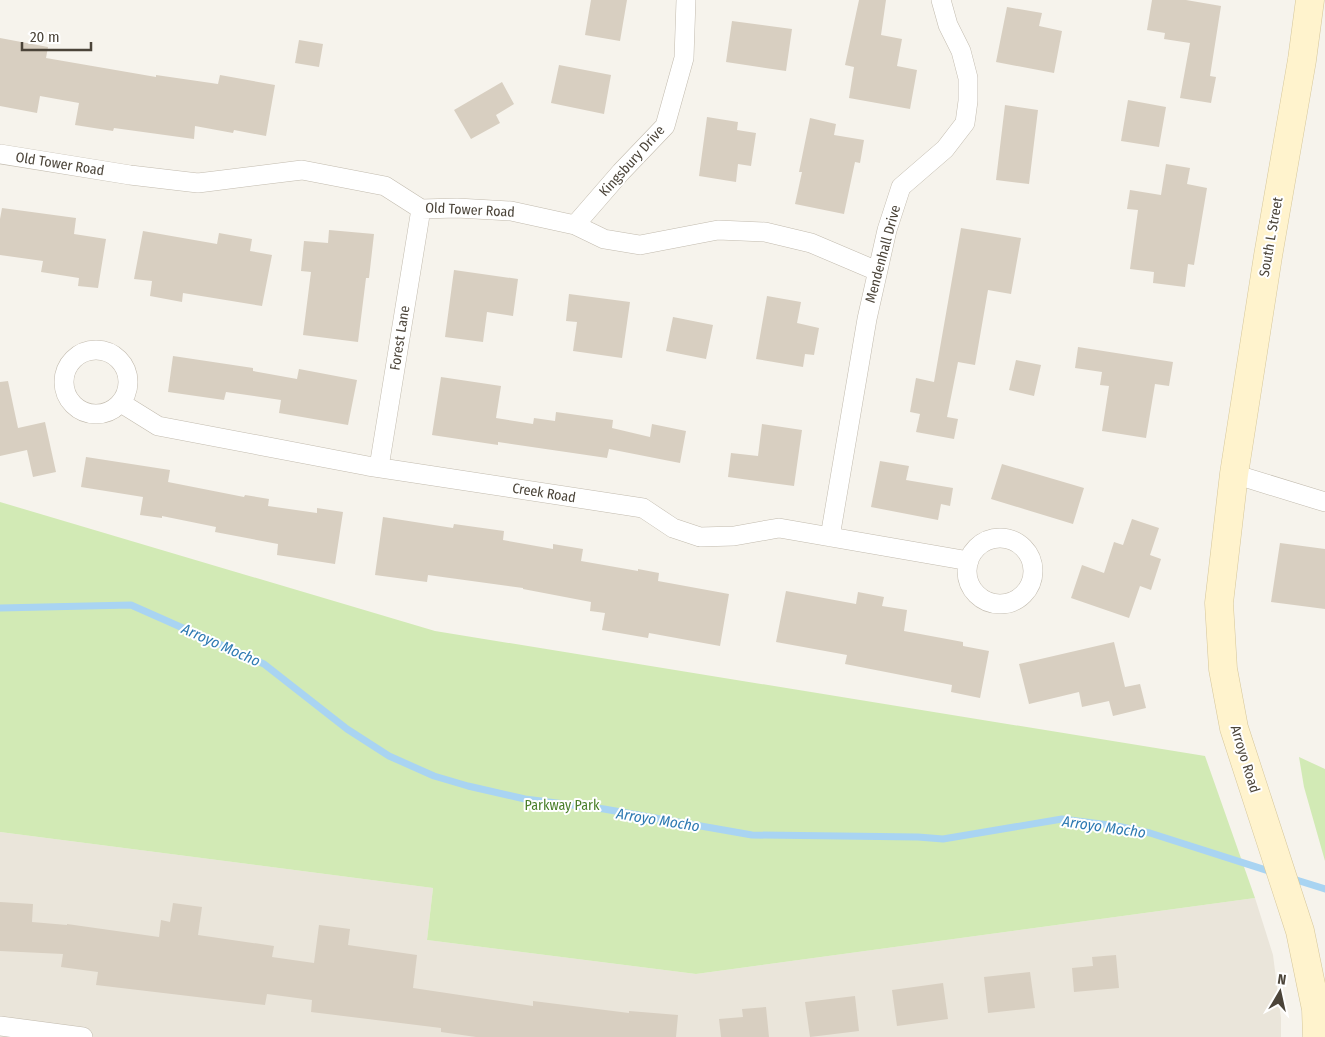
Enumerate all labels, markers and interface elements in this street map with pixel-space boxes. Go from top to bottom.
scale bar [22,20,91,52]
text: 20 m [30,28,60,46]
street label: Kingsbury Drive [596,122,668,200]
street label: Old Tower Road [14,149,106,179]
street label: South L Street [1256,195,1286,278]
street label: Old Tower Road [425,199,515,221]
street label: Mendenhall Drive [862,203,904,305]
street label: Forest Lane [386,304,414,372]
street label: Creek Road [511,480,577,506]
water label: Arroyo Mocho [178,619,263,670]
street label: Arroyo Road [1227,723,1263,795]
park label: Parkway Park [525,797,600,814]
water label: Arroyo Mocho [614,804,701,835]
water label: Arroyo Mocho [1060,812,1147,842]
north arrow [1255,967,1305,1017]
text: N [1276,971,1287,989]

